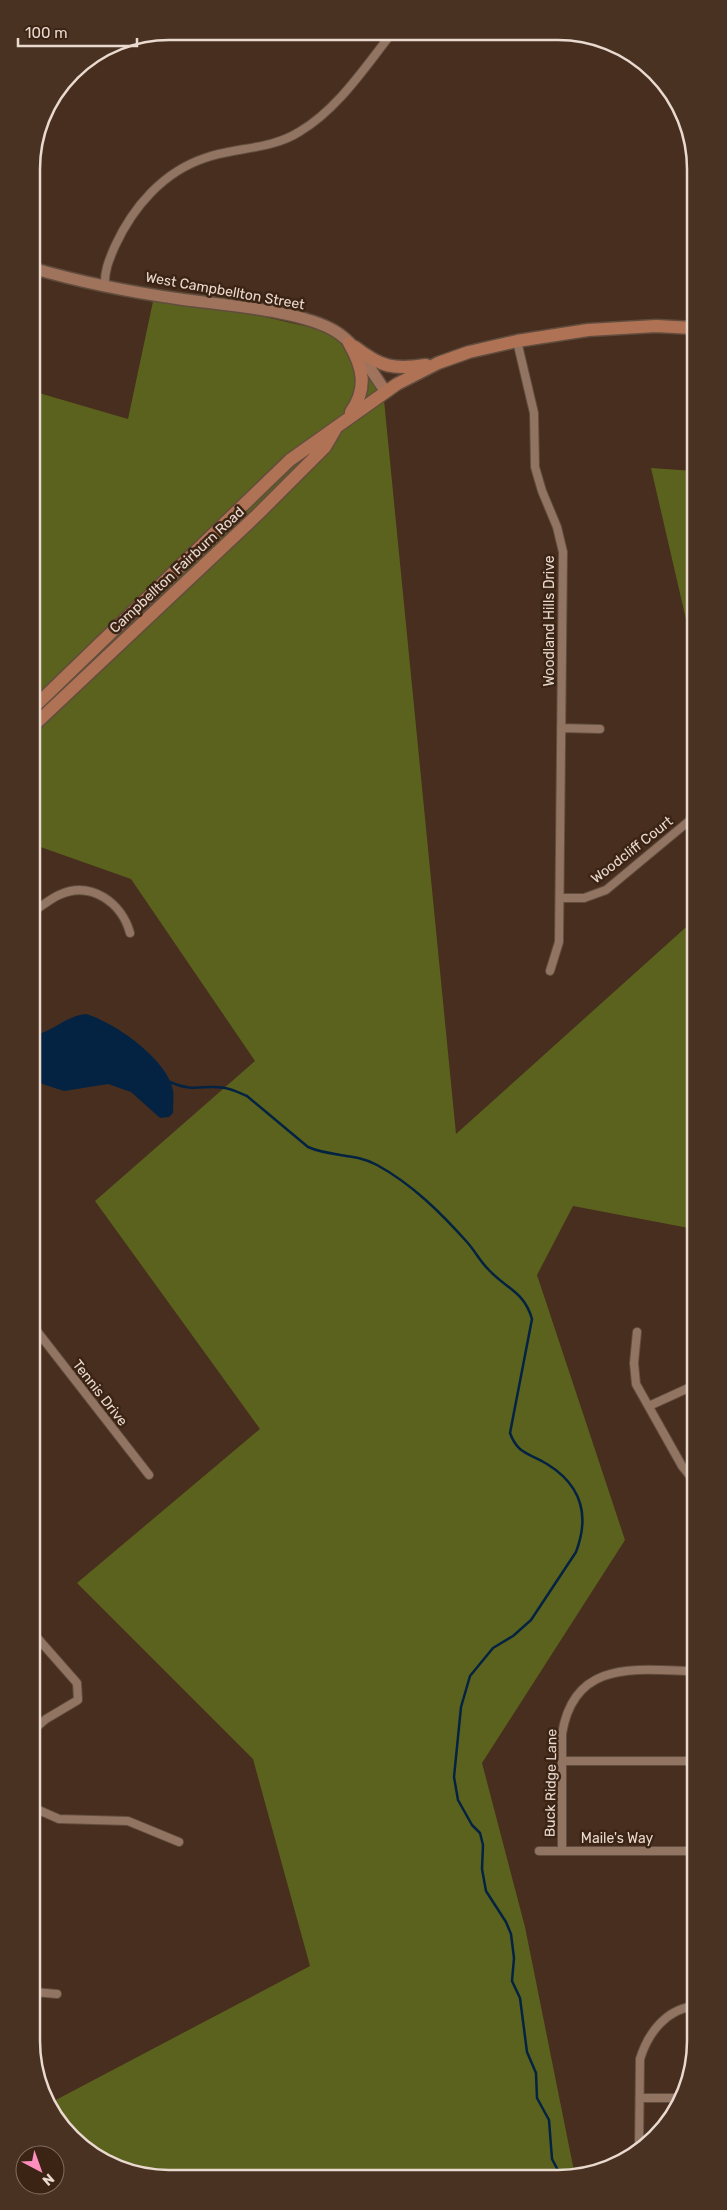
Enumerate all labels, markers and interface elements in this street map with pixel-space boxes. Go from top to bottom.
scale bar [18,15,136,47]
text: 100 m [25,24,67,42]
street label: West Campbellton Street [144,269,307,313]
street label: Campbellton Fairburn Road [106,503,248,637]
street label: Woodland Hills Drive [541,555,558,687]
street label: Woodcliff Court [588,812,677,887]
street label: Tennis Drive [69,1357,131,1430]
street label: Buck Ridge Lane [542,1728,560,1837]
street label: Maile's Way [581,1830,653,1847]
north arrow [15,2145,65,2195]
text: N [39,2170,58,2189]

